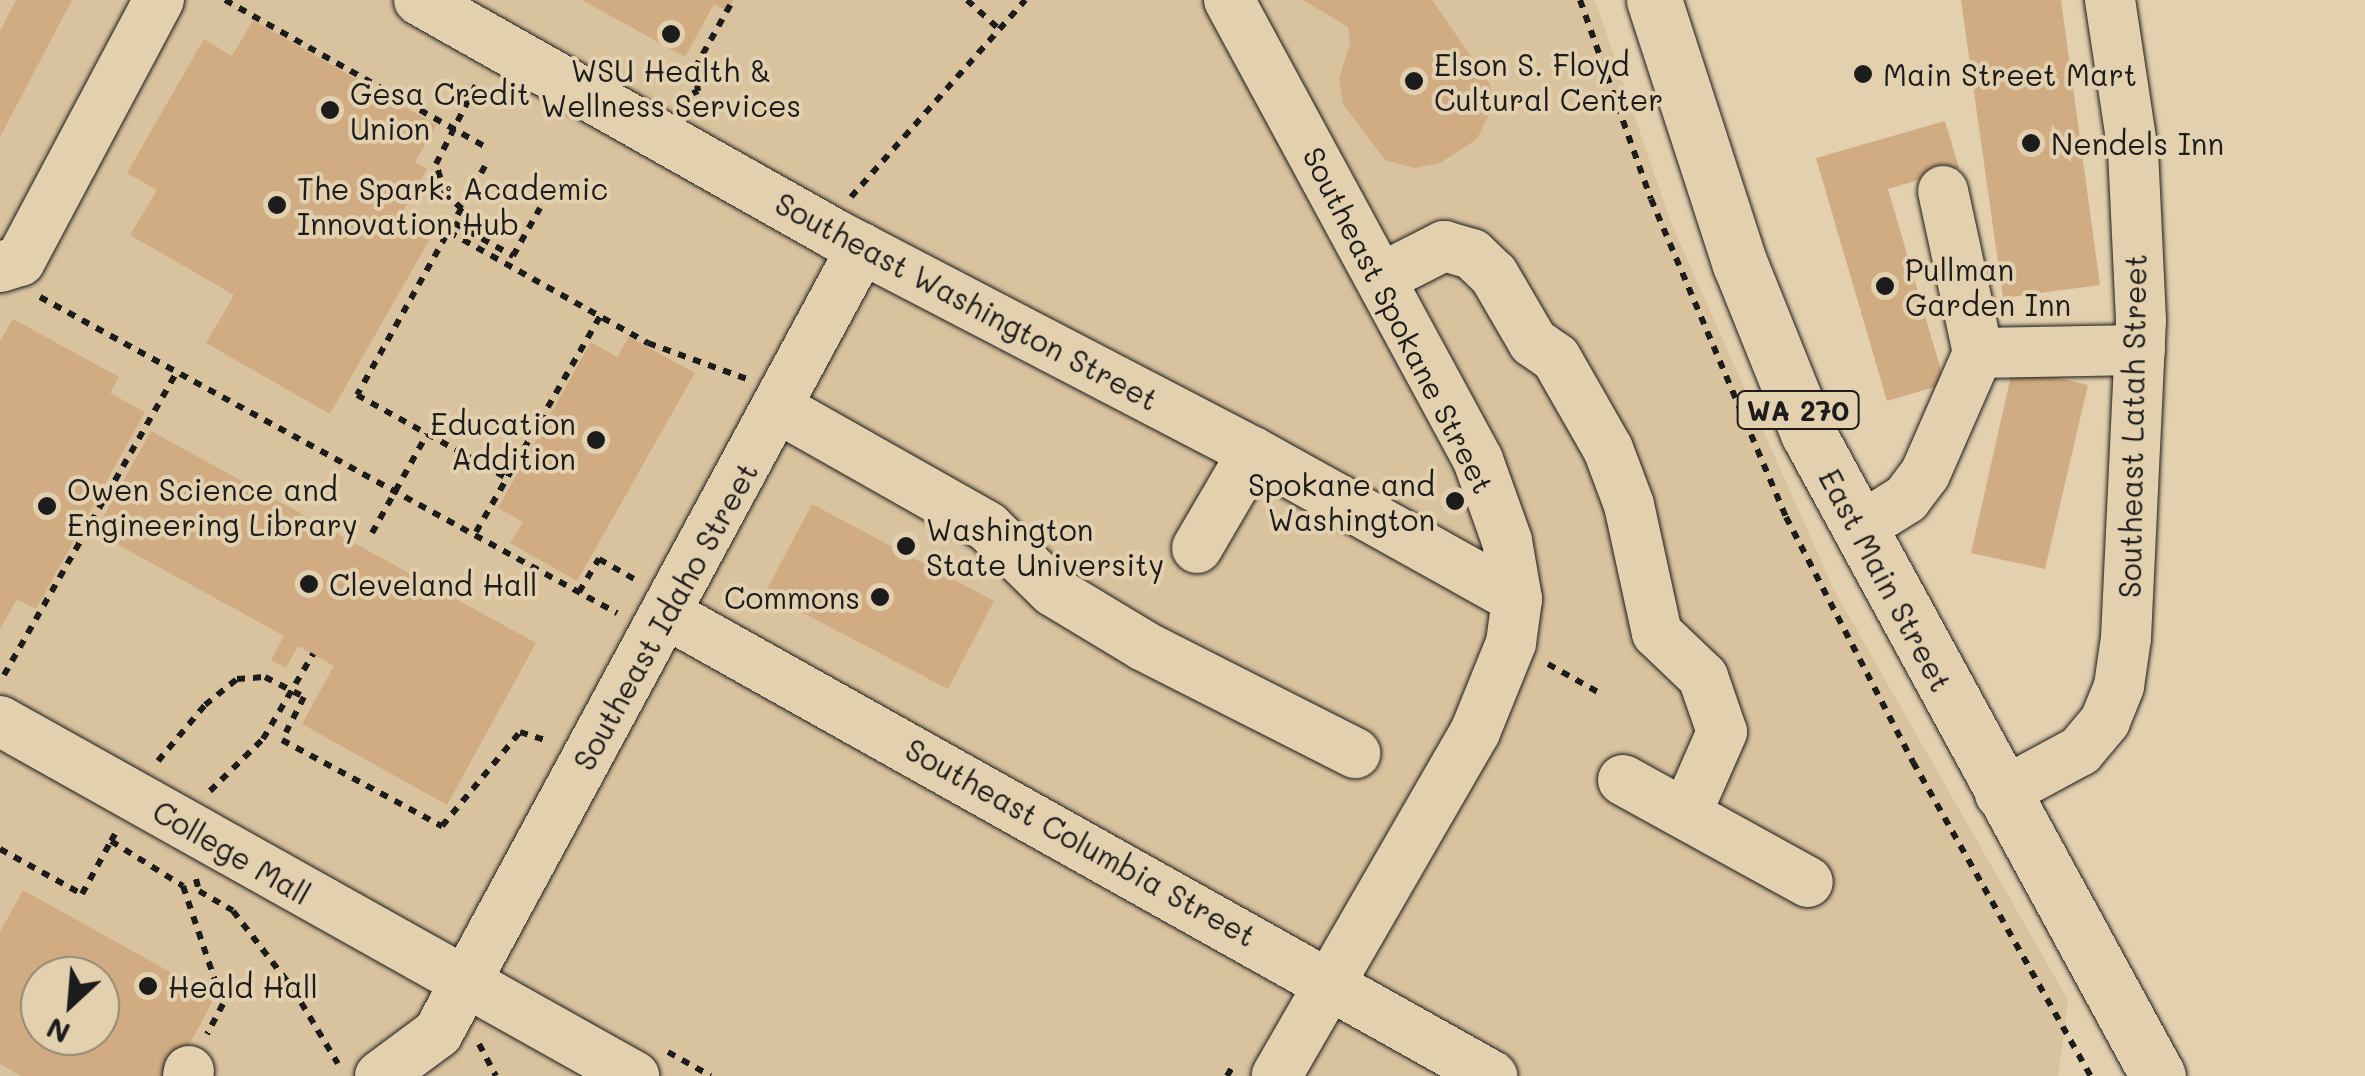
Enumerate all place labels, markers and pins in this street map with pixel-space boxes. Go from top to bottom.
marker: WSU Health & Wellness Services [658,21,684,47]
place label: Elson S. Floyd Cultural Center [1434,46,1663,116]
place label: WSU Health & Wellness Services [541,52,801,122]
place label: Main Street Mart [1883,56,2137,92]
marker: Main Street Mart [1852,63,1874,85]
marker: Elson S. Floyd Cultural Center [1403,70,1425,92]
place label: Gesa Credit Union [350,75,530,146]
marker: Gesa Credit Union [319,99,341,121]
place label: Nendels Inn [2051,125,2224,161]
marker: Nendels Inn [2020,132,2042,154]
place label: The Spark: Academic Innovation Hub [297,170,608,240]
marker: The Spark: Academic Innovation Hub [266,194,288,216]
place label: Pullman Garden Inn [1905,251,2071,322]
marker: Pullman Garden Inn [1874,275,1896,297]
place label: Education Addition [430,405,576,476]
marker: Education Addition [585,429,607,451]
place label: Spokane and Washington [1248,466,1435,536]
place label: Owen Science and Engineering Library [67,471,358,542]
marker: Spokane and Washington [1444,490,1466,512]
marker: Owen Science and Engineering Library [36,495,58,517]
place label: Washington State University [926,511,1164,582]
marker: Washington State University [895,535,917,557]
place label: Cleveland Hall [329,566,538,602]
marker: Cleveland Hall [298,573,320,595]
place label: Commons [724,579,860,615]
marker: Commons [869,586,891,608]
place label: Heald Hall [168,968,318,1004]
marker: Heald Hall [137,975,159,997]

